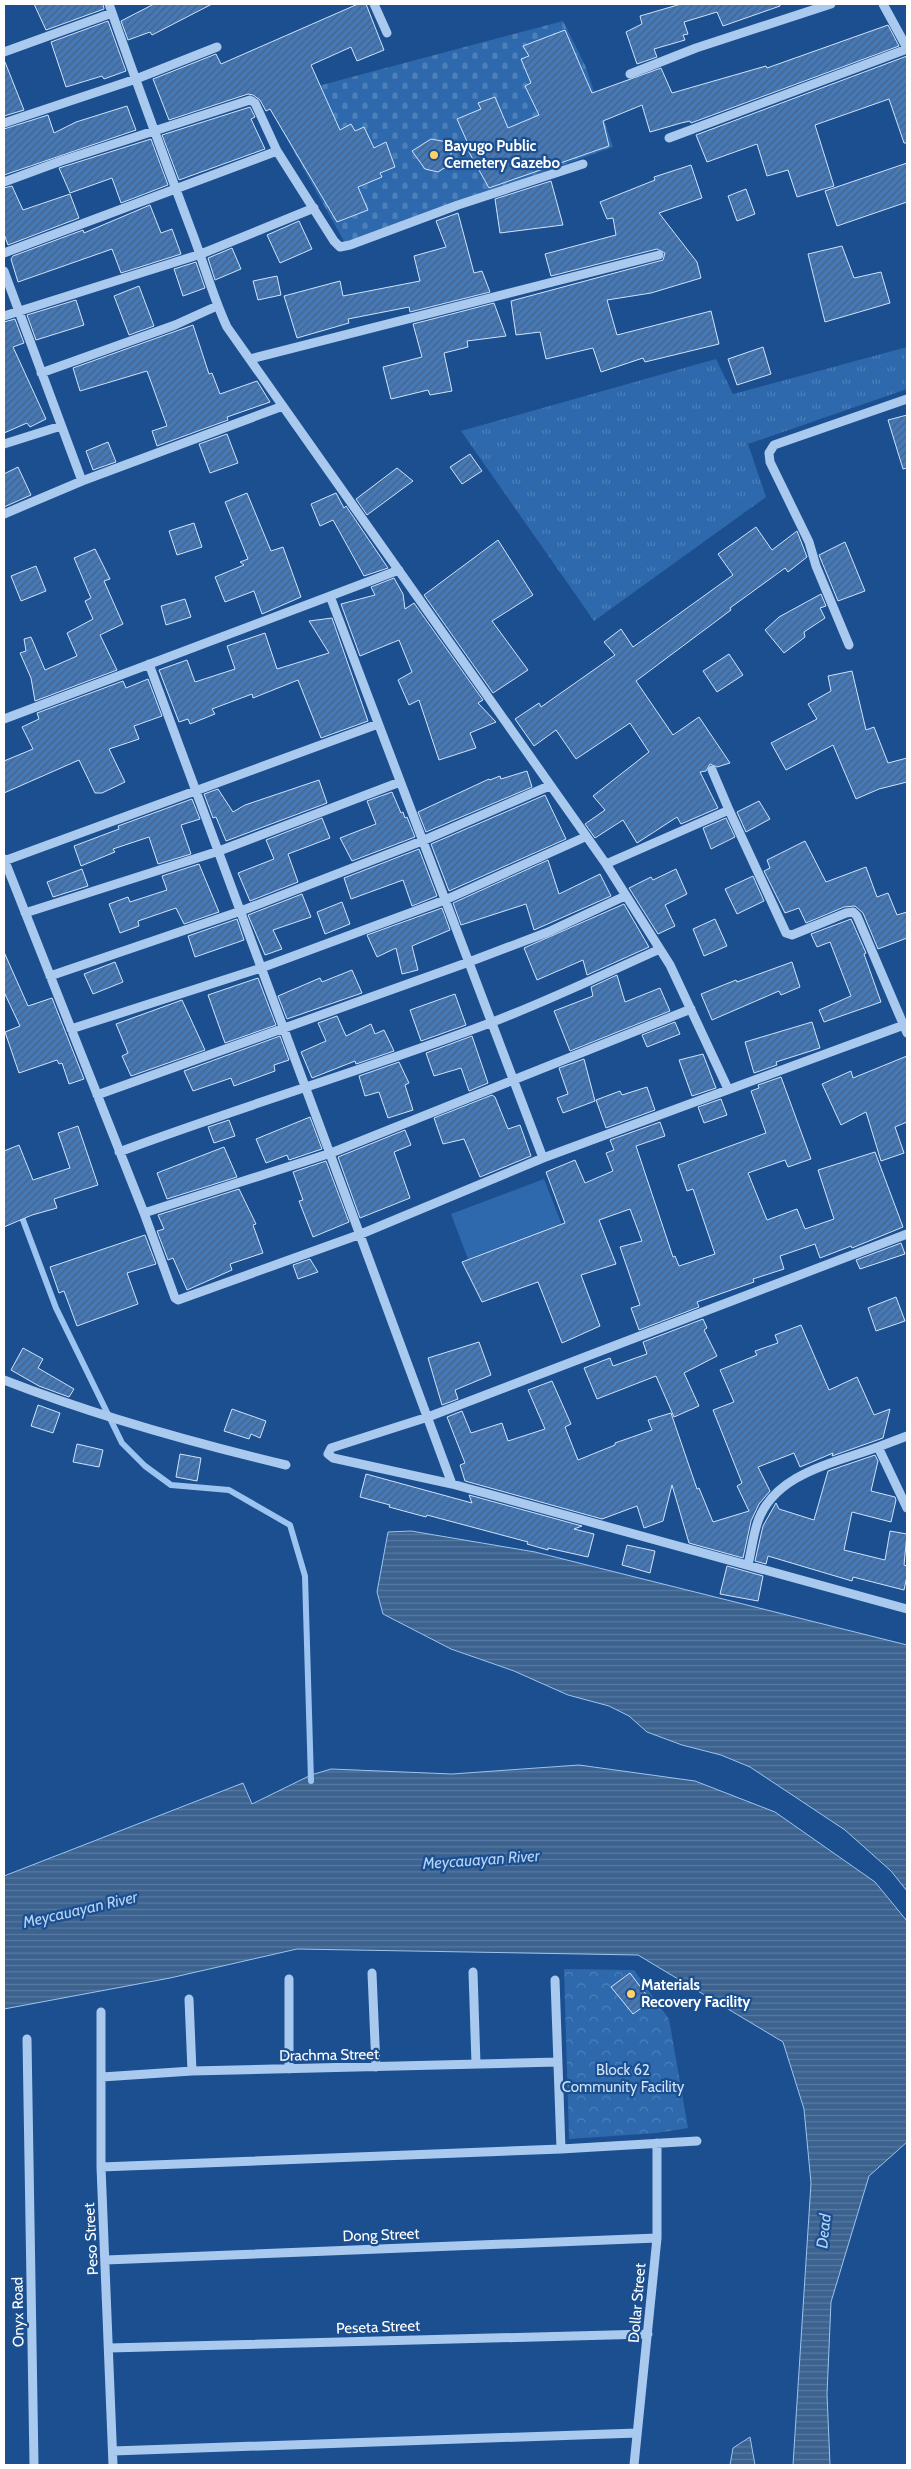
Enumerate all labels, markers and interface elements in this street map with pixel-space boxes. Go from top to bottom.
place label: Bayugo Public Cemetery Gazebo [444,137,560,172]
marker: Bayugo Public Cemetery Gazebo [428,149,440,161]
water label: Meycauayan River [421,1846,541,1873]
water label: Meycauayan River [20,1887,140,1932]
place label: Materials Recovery Facility [641,1976,751,2011]
marker: Materials Recovery Facility [625,1988,637,2000]
street label: Drachma Street [279,2045,379,2065]
park label: Block 62 Community Facility [562,2061,685,2096]
street label: Peso Street [80,2202,102,2276]
water label: Dead [812,2212,835,2249]
street label: Dong Street [342,2225,420,2245]
street label: Dollar Street [625,2262,649,2344]
street label: Onyx Road [8,2277,28,2347]
street label: Peseta Street [336,2317,420,2337]

